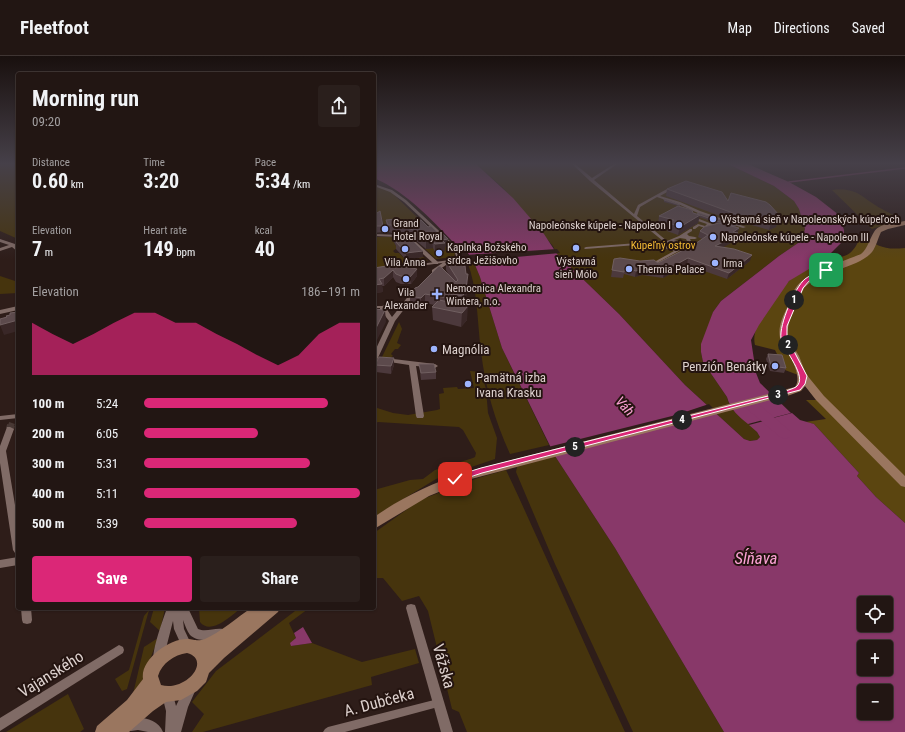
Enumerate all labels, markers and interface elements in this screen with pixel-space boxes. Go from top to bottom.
text: Fleetfoot [20,16,89,39]
text: Map [728,20,752,36]
text: Directions [774,20,830,36]
text: Saved [852,20,885,36]
button: share [318,85,360,127]
text: Morning run [32,86,139,111]
text: 09:20 [32,114,61,129]
text: Distance [32,156,70,169]
text: Time [143,156,165,169]
text: Pace [255,156,276,169]
text: 0.60 [32,169,68,193]
text: 3:20 [143,169,179,193]
text: 5:34 [255,169,290,193]
text: km [68,178,84,191]
text: /km [290,178,310,191]
place label: Výstavná sieň v Napoleonských kúpeľoch [721,213,900,226]
marker: Výstavná sieň v Napoleonských kúpeľoch [708,214,718,224]
place label: Grand Hotel Royal [393,217,442,243]
place label: Napoleónske kúpele - Napoleon I [529,219,671,232]
marker: Napoleónske kúpele - Napoleon I [674,220,684,230]
text: Elevation [32,224,72,237]
text: Heart rate [143,224,187,237]
text: kcal [255,224,272,237]
marker: Grand Hotel Royal [380,224,390,234]
place label: Napoleónske kúpele - Napoleon III [721,231,869,244]
marker: Napoleónske kúpele - Napoleon III [708,232,718,242]
text: 7 [32,237,42,261]
text: 149 [143,237,174,261]
text: 40 [255,237,275,261]
park label: Kúpeľný ostrov [631,239,696,252]
place label: Kaplnka Božského srdca Ježišovho [447,241,527,267]
marker: Výstavná sieň Mólo [571,243,581,253]
marker: Vila Anna [400,244,410,254]
text: m [42,246,53,259]
text: bpm [174,246,195,259]
marker: Kaplnka Božského srdca Ježišovho [434,248,444,258]
pin [809,253,843,287]
place label: Výstavná sieň Mólo [555,255,598,281]
place label: Vila Anna [384,256,426,269]
place label: Irma [723,257,743,270]
marker: Irma [710,258,720,268]
icon: arrive [815,259,837,281]
place label: Thermia Palace [637,263,704,276]
marker: Thermia Palace [624,264,634,274]
marker: Vila Alexander [401,274,411,284]
place label: Nemocnica Alexandra Wintera, n.o. [446,282,541,308]
text: Elevation [32,284,79,299]
text: 186–191 m [301,284,360,299]
place label: Vila Alexander [384,286,428,312]
marker: Nemocnica Alexandra Wintera, n.o. [431,288,443,300]
pin: 1 [784,290,804,310]
text: 1 [791,293,797,306]
pin: 2 [778,335,798,355]
text: 2 [785,338,791,351]
place label: Magnólia [442,342,489,357]
marker: Magnólia [429,344,439,354]
place label: Penzión Benátky [682,359,768,374]
marker: Penzión Benátky [770,361,780,371]
place label: Pamätná izba Ivana Krasku [476,370,546,400]
marker: Pamätná izba Ivana Krasku [463,379,473,389]
pin: 3 [768,385,788,405]
text: 3 [775,388,781,401]
water label: Váh [612,393,638,419]
text: 100 m [32,396,64,411]
text: 5:24 [96,396,118,411]
pin: 4 [672,410,692,430]
text: 4 [679,413,685,426]
text: 200 m [32,426,64,441]
text: 6:05 [96,426,118,441]
pin: 5 [565,437,585,457]
text: 5 [572,440,578,453]
text: 300 m [32,456,64,471]
text: 5:31 [96,456,118,471]
pin [438,462,472,496]
icon: check [444,468,466,490]
text: 400 m [32,486,64,501]
text: 5:11 [96,486,118,501]
text: 500 m [32,516,64,531]
text: 5:39 [96,516,118,531]
water label: Sĺňava [735,548,778,568]
button: Save [32,556,192,602]
button: Share [200,556,360,602]
map controls [857,596,893,720]
button: locate [857,596,893,632]
button: + [857,640,893,676]
street label: Vážska [429,642,459,690]
street label: Vajanského [15,647,87,701]
street label: A. Dubčeka [342,684,416,720]
button: − [857,684,893,720]

